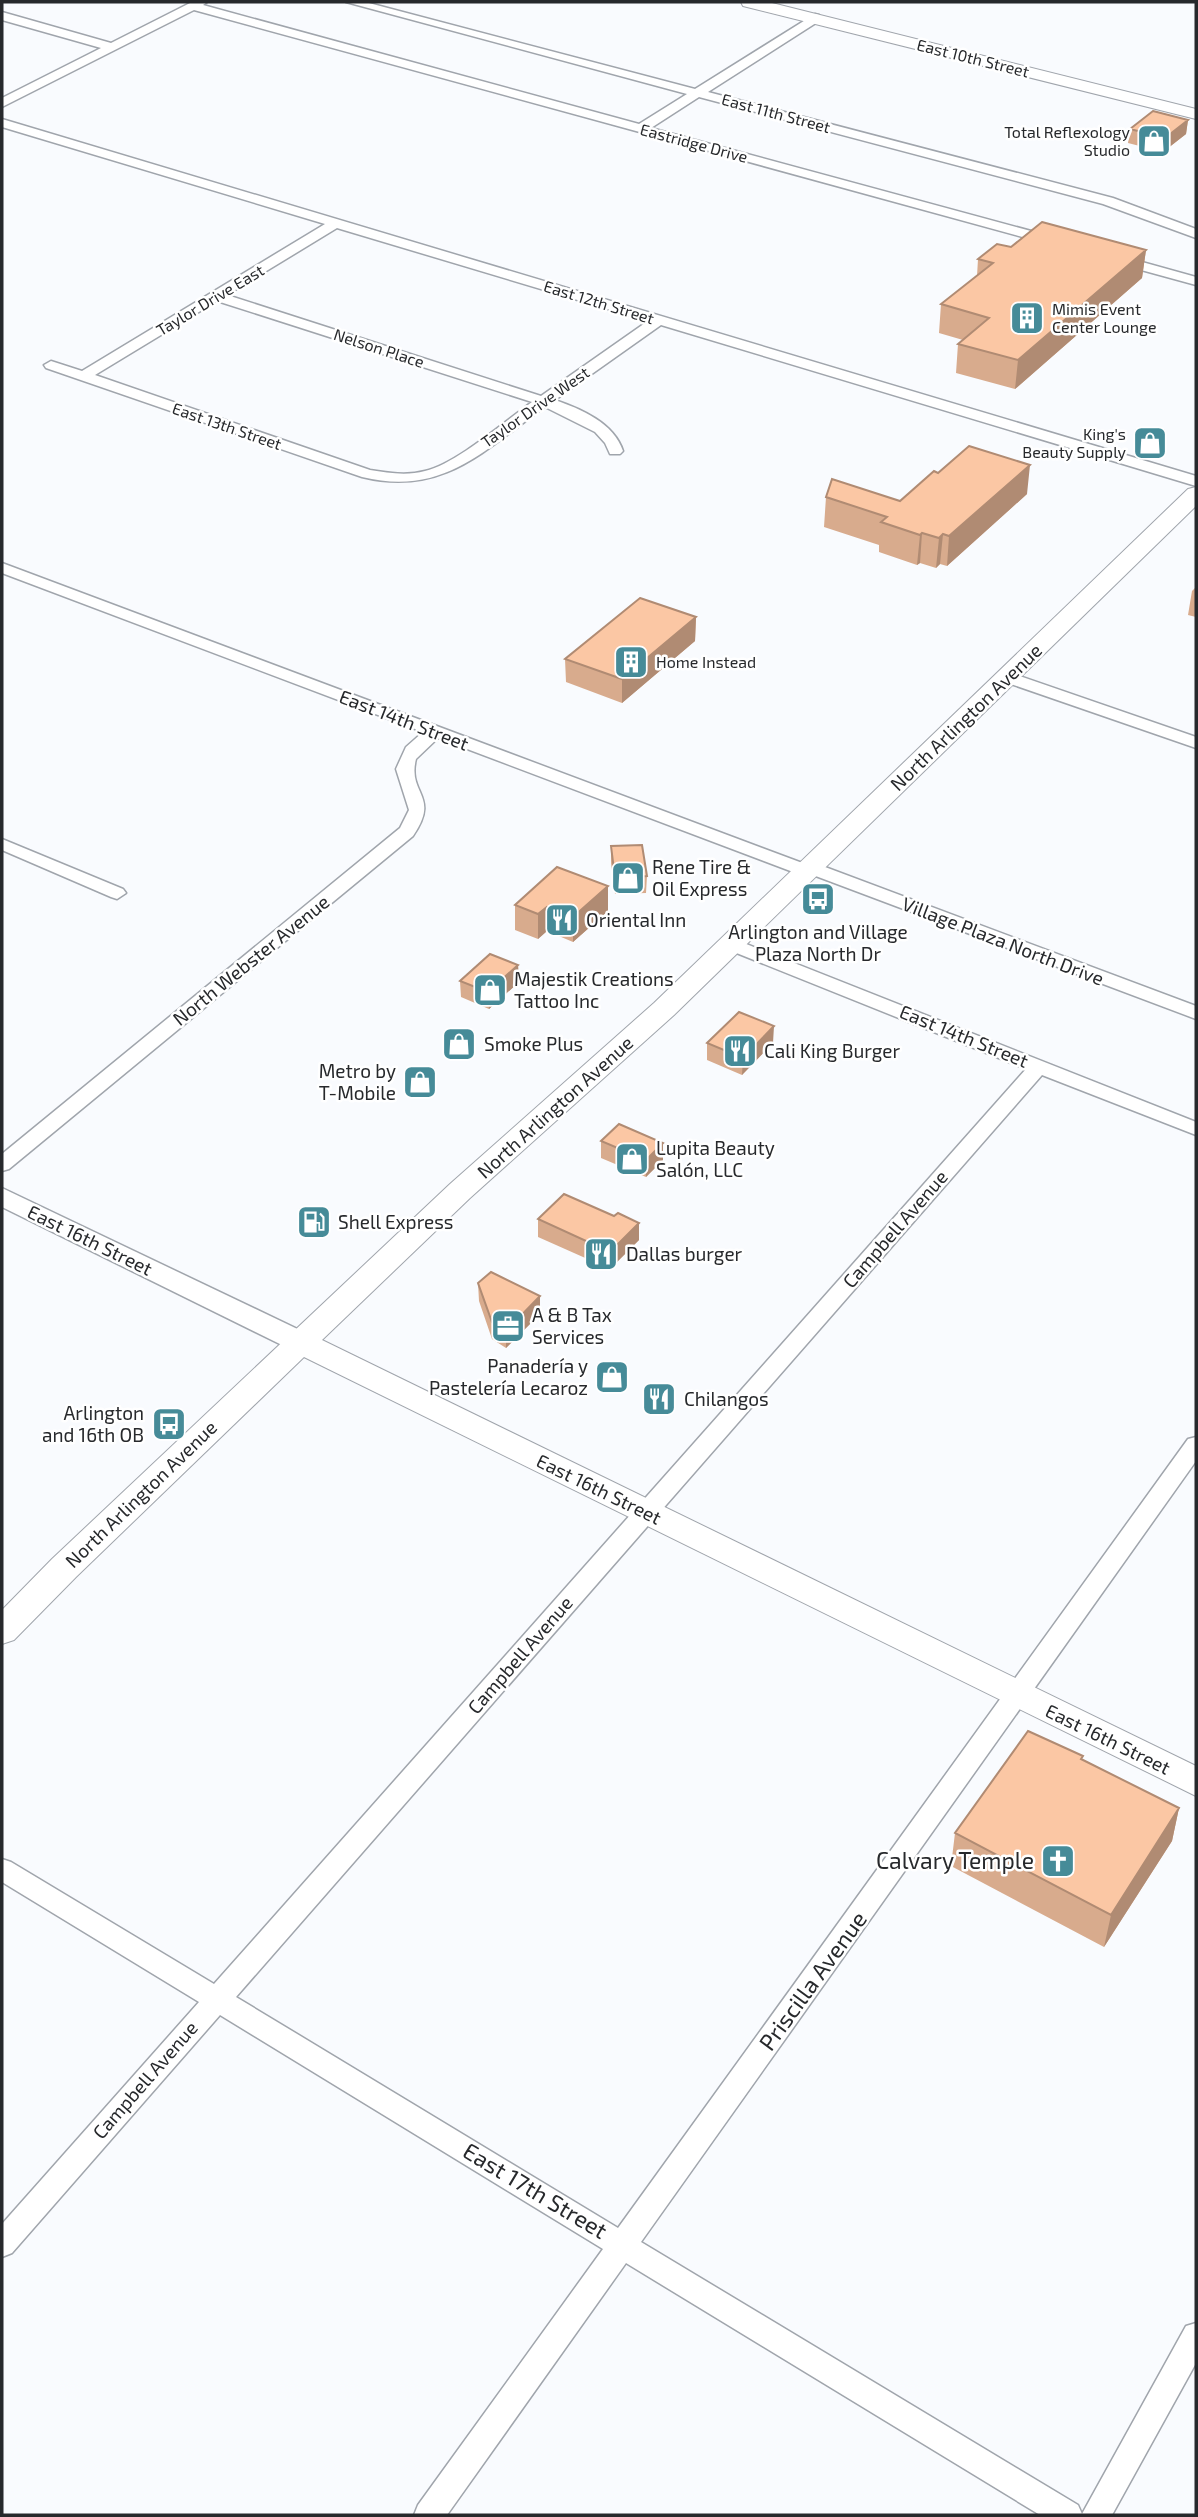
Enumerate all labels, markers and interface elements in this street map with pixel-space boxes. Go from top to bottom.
street label: East 10th Street [915,34,1031,81]
street label: East 11th Street [720,89,833,136]
street label: Eastridge Drive [638,119,750,166]
place label: Total Reflexology Studio [1004,122,1131,159]
shop icon: Total Reflexology Studio [1135,122,1173,160]
street label: Taylor Drive East [153,260,267,339]
street label: East 12th Street [542,276,657,327]
building icon: Mimis Event Center Lounge [1008,299,1046,337]
place label: Mimis Event Center Lounge [1052,299,1157,336]
street label: Nelson Place [332,324,427,371]
street label: Taylor Drive West [477,362,592,451]
street label: East 13th Street [170,398,284,453]
place label: King's Beauty Supply [1022,424,1127,461]
shop icon: King's Beauty Supply [1131,424,1169,462]
street label: North Arlington Avenue [885,638,1046,795]
building icon: Home Instead [612,643,650,681]
place label: Home Instead [656,652,756,671]
street label: East 14th Street [336,684,472,755]
place label: Rene Tire & Oil Express [652,855,751,900]
shop icon: Rene Tire & Oil Express [609,859,647,897]
bus stop icon: Arlington and Village Plaza North Dr [799,880,837,918]
street label: North Webster Avenue [168,889,334,1030]
street label: Village Plaza North Drive [899,891,1107,990]
restaurant icon: Oriental Inn [543,901,581,939]
place label: Oriental Inn [586,908,686,931]
place label: Arlington and Village Plaza North Dr [728,920,908,965]
place label: Majestik Creations Tattoo Inc [514,967,674,1012]
shop icon: Majestik Creations Tattoo Inc [471,971,509,1009]
street label: East 14th Street [896,999,1032,1072]
shop icon: Smoke Plus [440,1025,478,1063]
street label: North Arlington Avenue [472,1031,637,1183]
place label: Smoke Plus [484,1032,583,1055]
restaurant icon: Cali King Burger [721,1032,759,1070]
place label: Cali King Burger [764,1039,901,1062]
place label: Metro by T-Mobile [319,1059,396,1104]
shop icon: Metro by T-Mobile [401,1063,439,1101]
place label: Lupita Beauty Salón, LLC [656,1136,775,1181]
shop icon: Lupita Beauty Salón, LLC [613,1140,651,1178]
street label: Campbell Avenue [837,1165,952,1292]
street label: East 16th Street [24,1199,156,1280]
fuel station icon: Shell Express [295,1203,333,1241]
place label: Shell Express [338,1210,454,1233]
restaurant icon: Dallas burger [582,1235,620,1273]
place label: Dallas burger [626,1242,743,1265]
place label: A & B Tax Services [532,1303,612,1348]
office icon: A & B Tax Services [489,1307,527,1345]
place label: Panadería y Pastelería Lecaroz [429,1354,588,1399]
shop icon: Panadería y Pastelería Lecaroz [593,1358,631,1396]
restaurant icon: Chilangos [640,1380,678,1418]
place label: Chilangos [684,1387,769,1410]
place label: Arlington and 16th OB [42,1401,144,1446]
bus stop icon: Arlington and 16th OB [150,1405,188,1443]
street label: North Arlington Avenue [60,1415,221,1572]
street label: East 16th Street [533,1448,665,1529]
street label: Campbell Avenue [462,1591,577,1718]
street label: East 16th Street [1042,1698,1174,1779]
church icon: Calvary Temple [1039,1842,1077,1880]
place label: Calvary Temple [876,1846,1034,1874]
street label: Priscilla Avenue [752,1905,872,2055]
street label: Campbell Avenue [87,2016,202,2143]
street label: East 17th Street [458,2136,613,2244]

